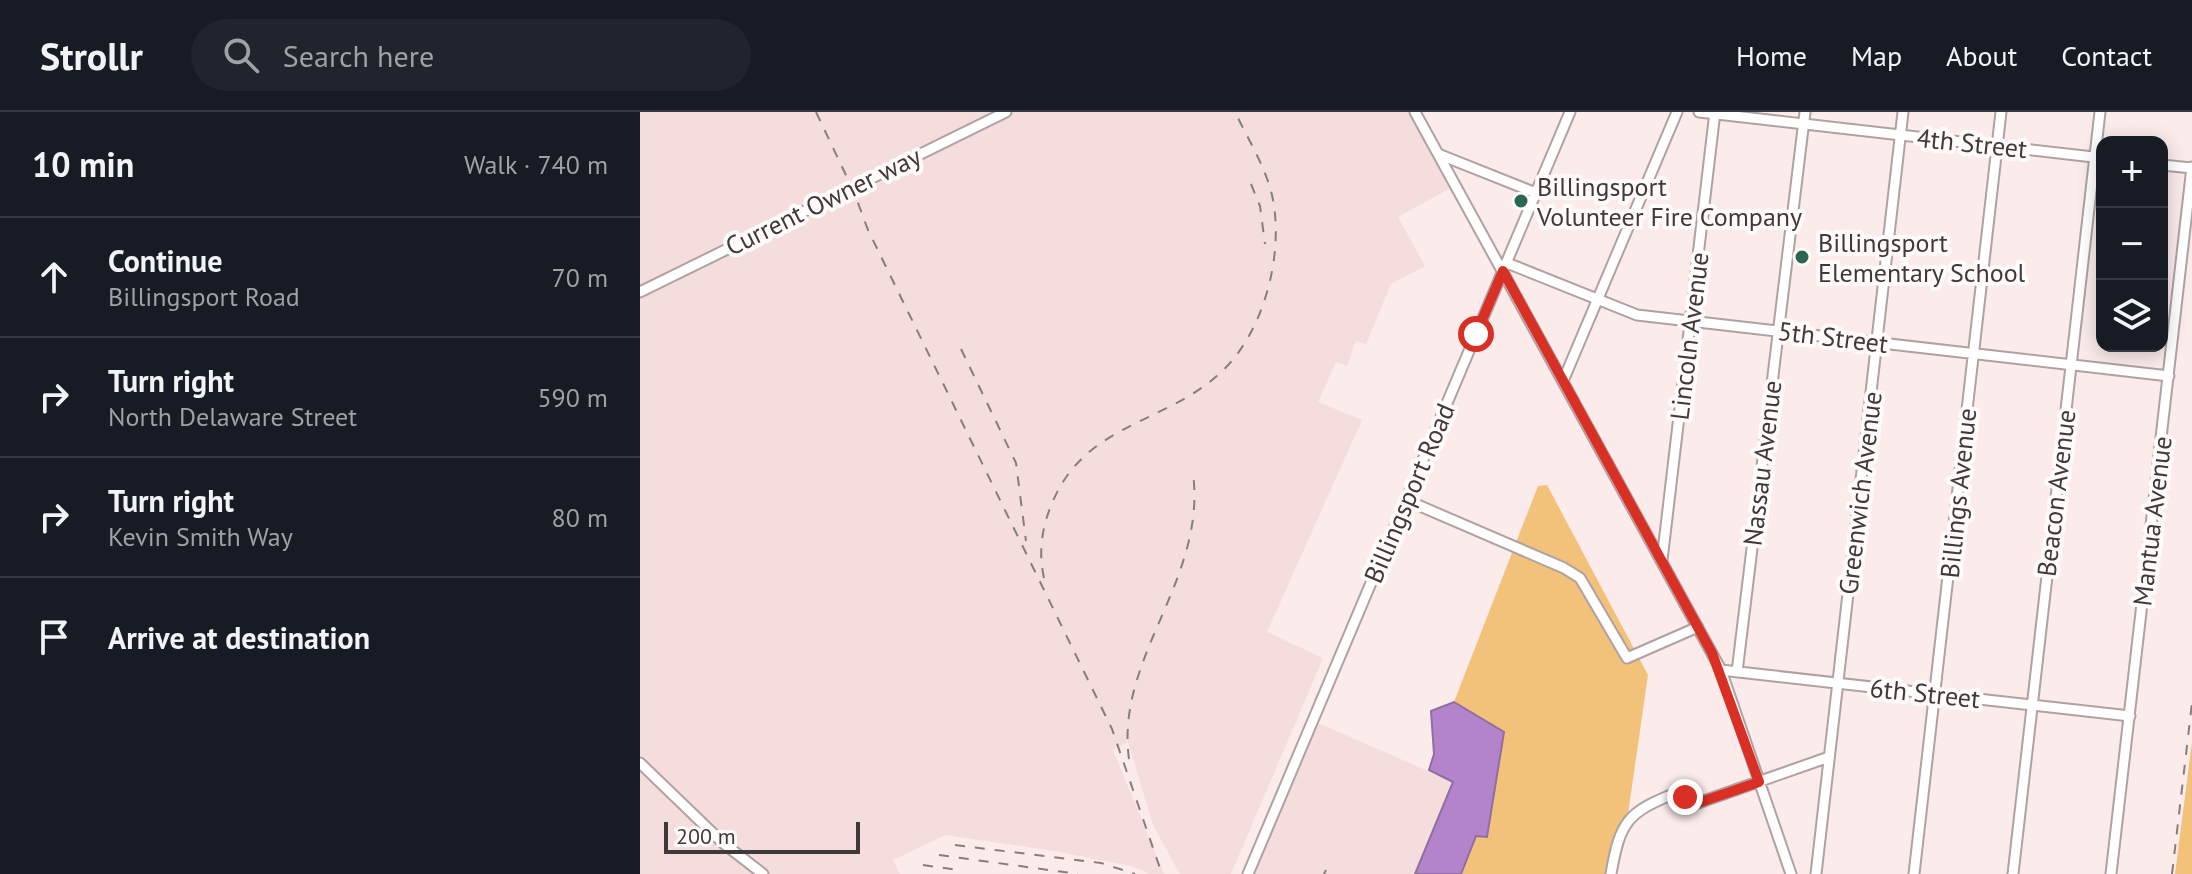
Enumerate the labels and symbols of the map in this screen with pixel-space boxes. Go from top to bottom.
street label: 4th Street [1915,121,2029,165]
street label: Current Owner way [720,139,926,263]
place label: Billingsport Volunteer Fire Company [1536,170,1802,233]
marker: Billingsport Volunteer Fire Company [1512,192,1530,210]
place label: Billingsport Elementary School [1818,226,2026,289]
marker: Billingsport Elementary School [1793,248,1811,266]
street label: Lincoln Avenue [1662,250,1716,422]
street label: 5th Street [1776,314,1890,360]
route start [1458,316,1494,352]
street label: Nassau Avenue [1735,378,1789,548]
street label: Greenwich Avenue [1831,390,1889,596]
street label: Billingsport Road [1356,398,1462,588]
street label: Billings Avenue [1933,406,1983,580]
street label: Beacon Avenue [2029,408,2083,578]
street label: Mantua Avenue [2125,434,2179,608]
street label: 6th Street [1868,671,1982,715]
route end [1667,779,1703,815]
scale bar [664,818,860,854]

